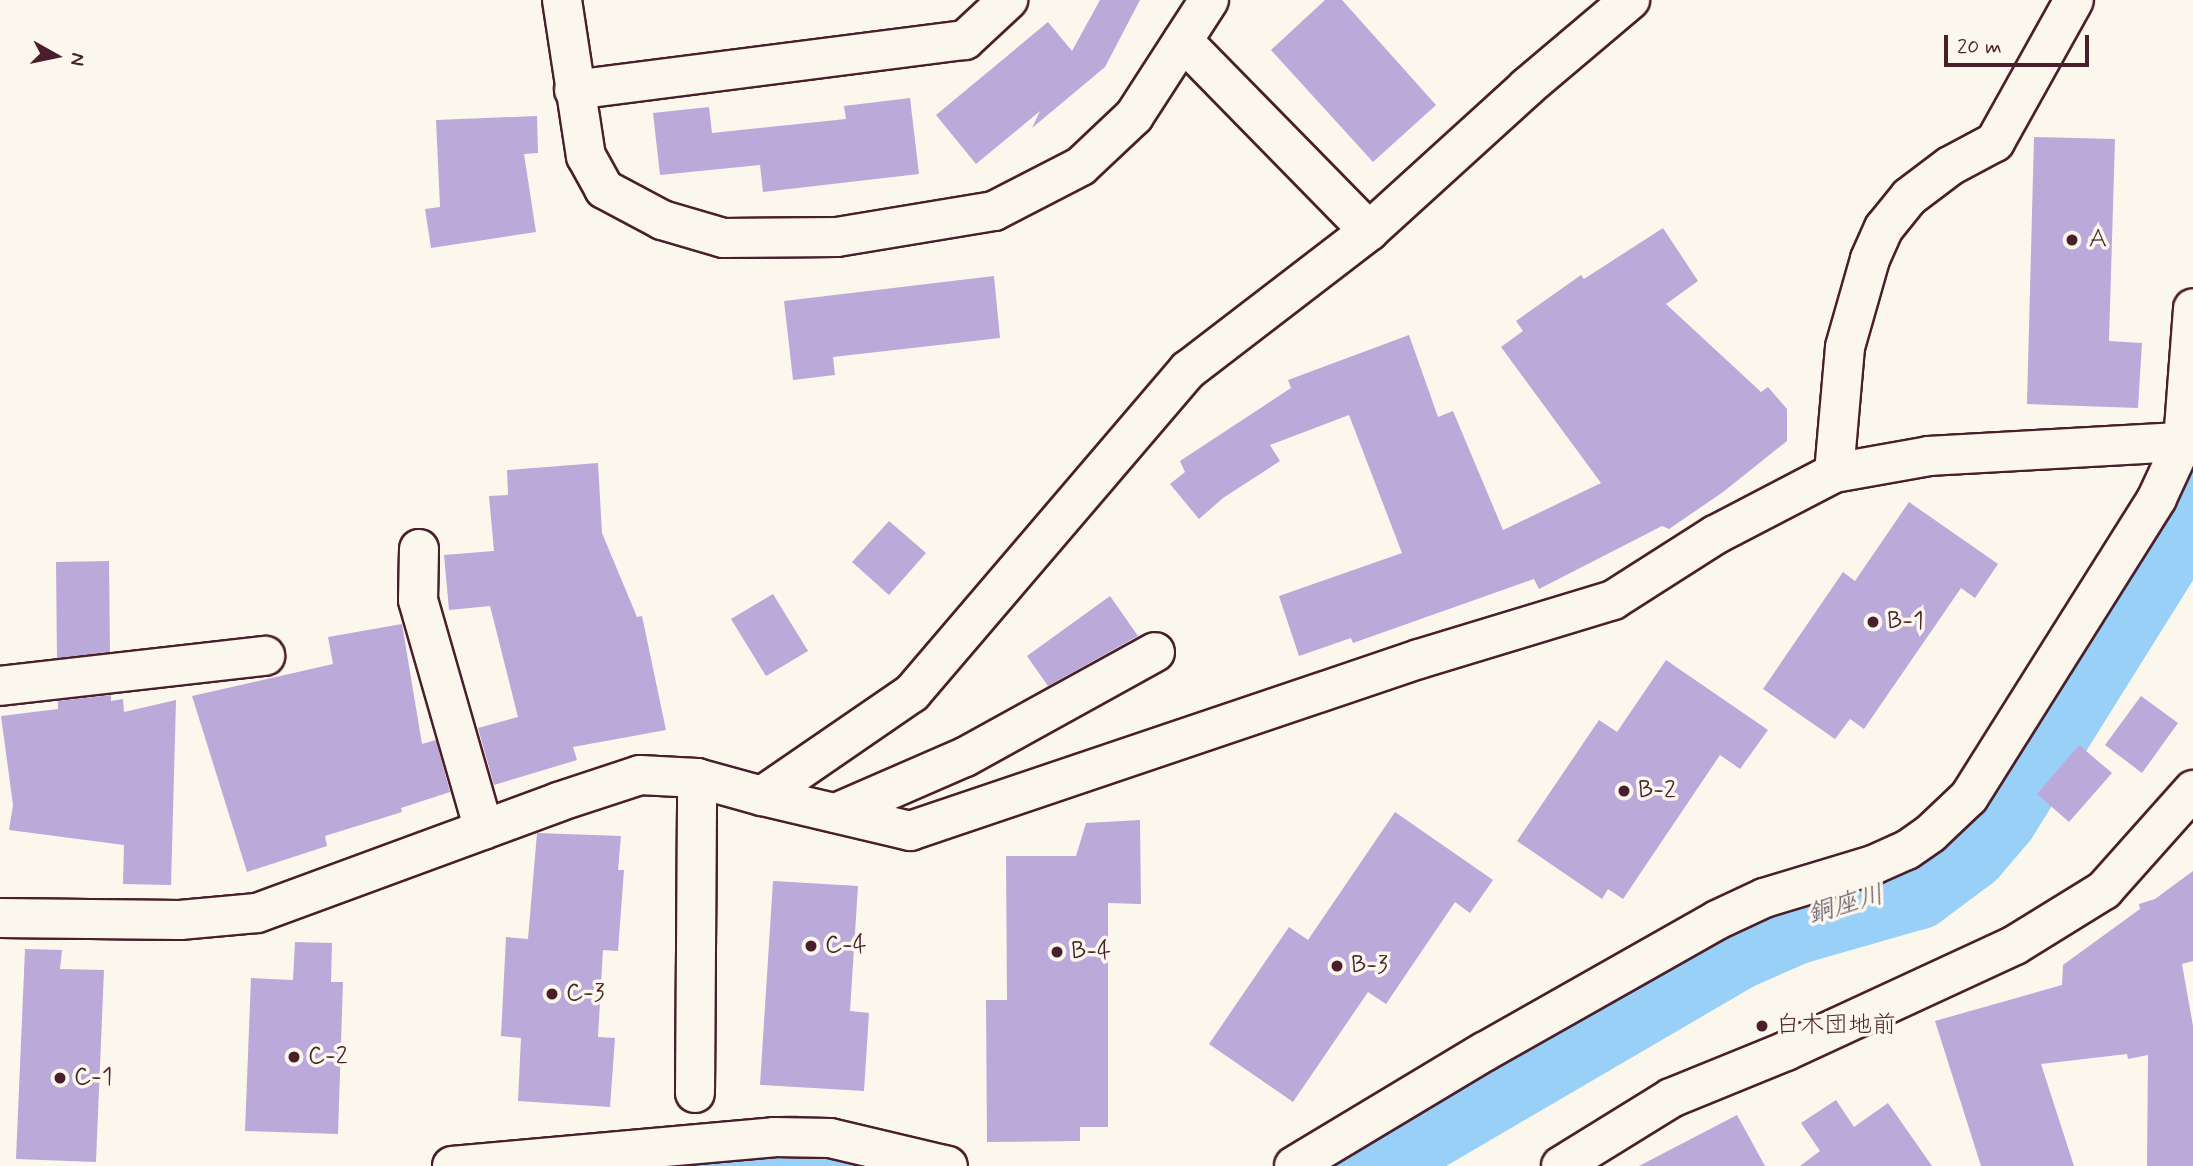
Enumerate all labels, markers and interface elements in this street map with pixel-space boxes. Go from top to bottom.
north arrow [21,21,91,91]
scale bar [1948,21,2093,65]
text: 20 m [1957,33,2002,61]
text: N [64,51,91,68]
place label: Ａ [2086,226,2110,254]
marker: Ａ [2064,232,2080,248]
place label: B-1 [1887,608,1924,636]
marker: B-1 [1865,614,1881,630]
place label: B-2 [1638,777,1676,805]
marker: B-2 [1616,783,1632,799]
water label: 銅座川 [1804,880,1888,932]
place label: C-4 [825,932,867,960]
marker: C-4 [803,938,819,954]
place label: B-4 [1071,938,1111,966]
marker: B-4 [1049,944,1065,960]
place label: B-3 [1351,952,1388,980]
marker: B-3 [1329,958,1345,974]
place label: C-3 [566,980,605,1008]
marker: C-3 [544,986,560,1002]
place label: 白木団地前 [1776,1012,1896,1040]
marker: 白木団地前 [1754,1018,1770,1034]
place label: C-2 [308,1043,348,1071]
marker: C-2 [286,1049,302,1065]
place label: C-1 [74,1064,113,1092]
marker: C-1 [52,1070,68,1086]

